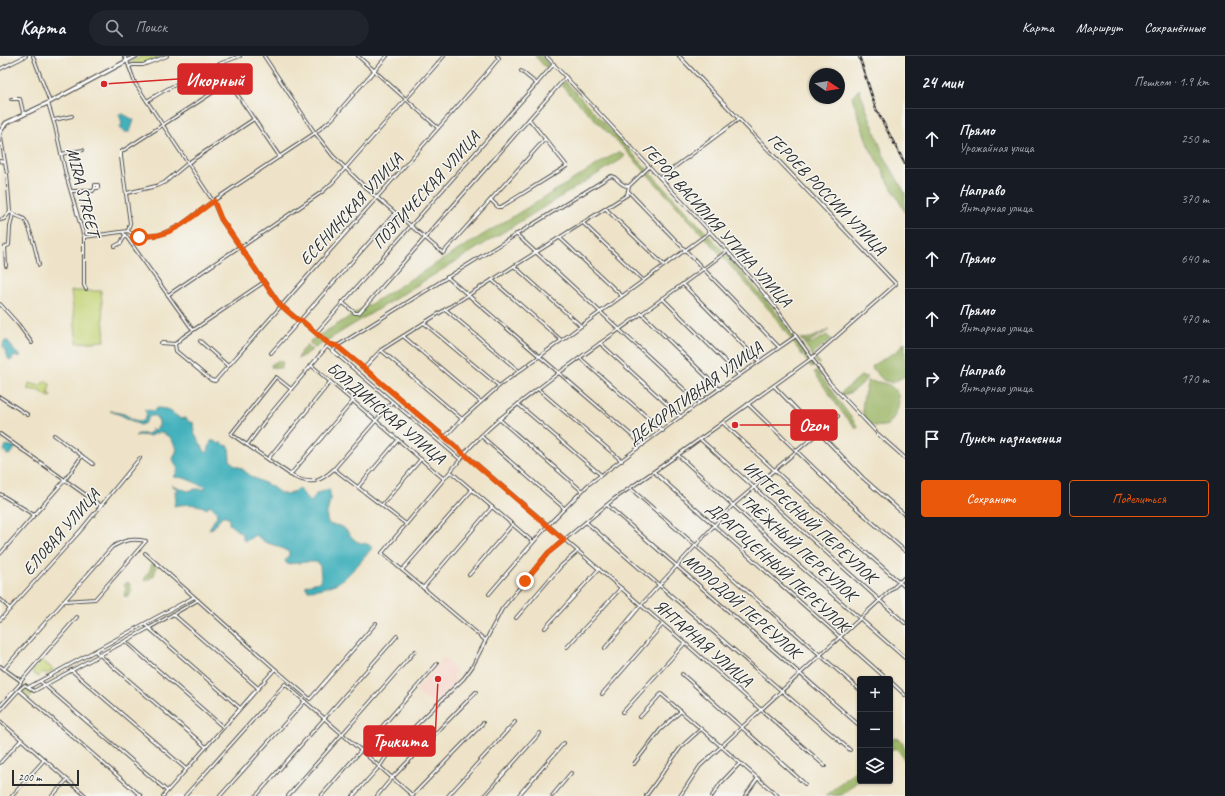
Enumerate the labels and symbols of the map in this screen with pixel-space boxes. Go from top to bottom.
callout: Икорный [178,64,252,94]
north arrow [809,68,845,104]
text: Икорный [186,69,245,91]
street label: ПОЭТИЧЕСКАЯ УЛИЦА [368,126,485,253]
street label: ГЕРОЕВ РОССИИ УЛИЦА [763,129,891,260]
street label: ГЕРОЯ ВАСИЛИЯ УТИНА УЛИЦА [638,139,797,312]
street label: MIRA STREET [62,146,105,242]
street label: ЕСЕНИНСКАЯ УЛИЦА [295,148,407,269]
route start [130,228,148,246]
street label: ДЕКОРАТИВНАЯ УЛИЦА [623,337,767,449]
street label: БОЛДИНСКАЯ УЛИЦА [323,358,450,469]
callout: Ozon [791,410,837,440]
text: Ozon [799,414,830,436]
street label: ИНТЕРЕСНЫЙ ПЕРЕУЛОК [739,457,884,590]
street label: ЕЛОВАЯ УЛИЦА [18,483,105,579]
street label: ТАЁЖНЫЙ ПЕРЕУЛОК [737,491,864,608]
street label: ДРАГОЦЕННЫЙ ПЕРЕУЛОК [703,498,856,639]
street label: МОЛОДОЙ ПЕРЕУЛОК [679,549,807,665]
route end [516,572,534,590]
street label: ЯНТАРНАЯ УЛИЦА [650,595,758,692]
callout: Трикита [364,726,435,756]
text: Трикита [373,730,430,752]
scale bar [12,768,79,787]

